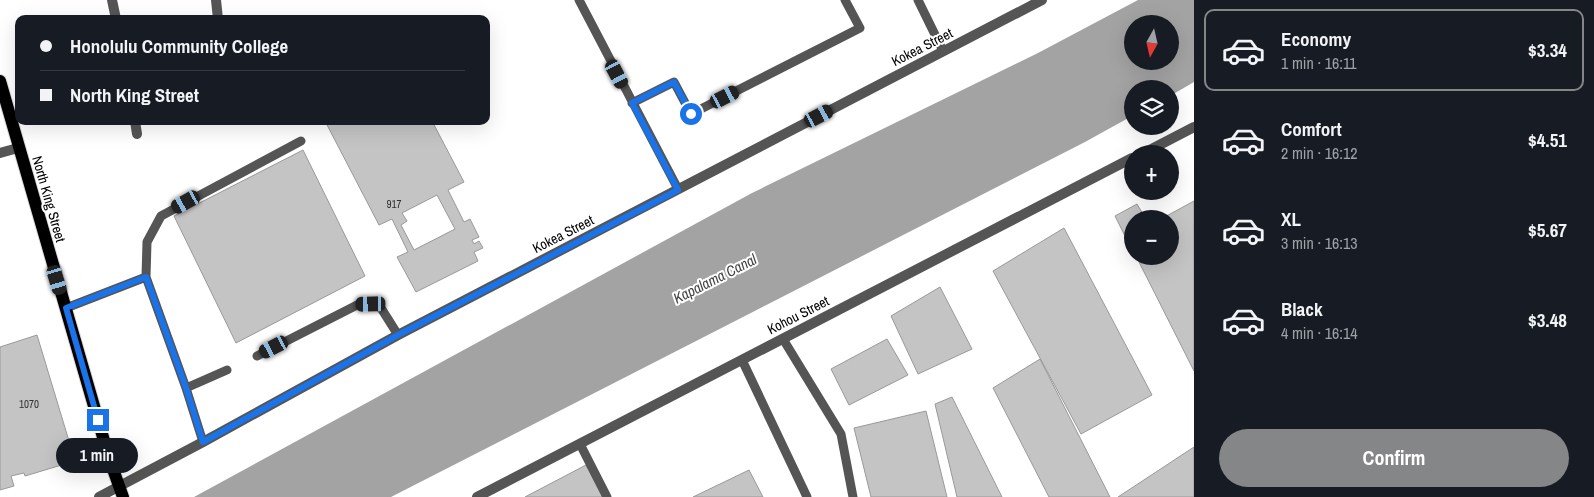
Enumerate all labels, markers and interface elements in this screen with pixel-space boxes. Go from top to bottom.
north arrow [1124,15,1179,70]
map controls [1124,15,1179,265]
street label: Kokea Street [888,24,956,70]
text: Economy [1281,26,1351,52]
icon: car [1221,28,1266,73]
text: Honolulu Community College [70,33,288,59]
text: $3.34 [1528,37,1567,63]
text: 1 min · 16:11 [1281,52,1357,74]
car [603,57,630,91]
button: layers [1124,80,1179,135]
text: North King Street [70,82,199,108]
car [708,84,741,110]
car [802,102,835,130]
route start [680,103,702,125]
text: Comfort [1281,116,1342,142]
icon: car [1221,118,1266,163]
text: $4.51 [1528,127,1567,153]
text: 2 min · 16:12 [1281,142,1358,164]
button: + [1124,145,1179,200]
street label: North King Street [28,154,70,244]
car [169,188,202,216]
house number: 917 [386,197,402,211]
text: XL [1281,206,1301,232]
icon: car [1221,208,1266,253]
button: − [1124,210,1179,265]
street label: Kokea Street [529,211,597,257]
text: $5.67 [1528,217,1567,243]
text: 3 min · 16:13 [1281,232,1358,254]
water label: Kapalama Canal [669,248,760,309]
car [45,263,68,297]
street label: Kohou Street [764,292,832,338]
car [355,296,386,312]
text: Black [1281,296,1323,322]
icon: car [1221,298,1266,343]
text: $3.48 [1528,307,1567,333]
text: 4 min · 16:14 [1281,322,1358,344]
car [257,334,290,360]
house number: 1070 [19,397,39,411]
route end [87,409,109,431]
button: Confirm [1219,429,1569,487]
callout: 1 min [57,438,139,472]
text: 1 min [80,444,114,466]

